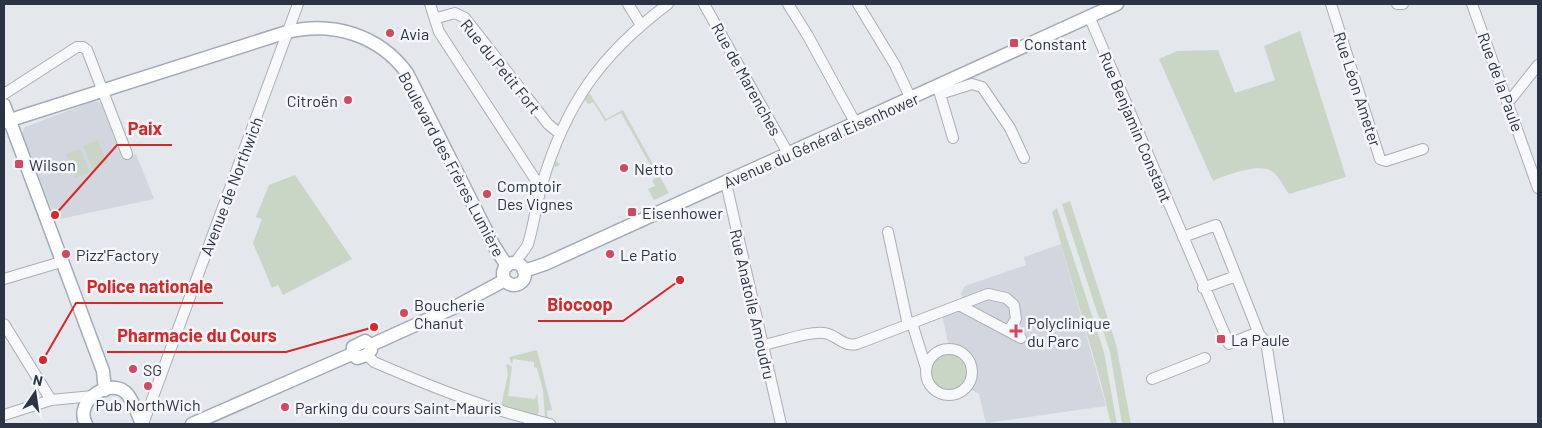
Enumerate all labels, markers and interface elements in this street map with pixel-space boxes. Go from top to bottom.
street label: Rue du Petit Fort [457,15,545,117]
street label: Rue de Marenches [708,19,786,139]
place label: Avia [400,24,429,43]
marker: Avia [384,27,396,39]
street label: Rue Léon Ameter [1331,29,1386,149]
street label: Rue de la Paule [1474,30,1528,134]
place label: Constant [1024,34,1087,53]
marker: Constant [1008,37,1020,49]
street label: Rue Benjamin Constant [1096,49,1176,205]
street label: Boulevard des Frères Lumière [395,68,509,260]
street label: Avenue du Général Eisenhower [720,88,922,192]
place label: Citroën [287,91,338,110]
marker: Citroën [342,94,354,106]
callout: Paix [117,112,172,145]
street label: Avenue de Northwich [196,114,266,258]
text: Paix [128,117,163,139]
place label: Wilson [29,155,76,174]
marker: Wilson [13,158,25,170]
place label: Netto [634,159,673,178]
marker: Netto [618,162,630,174]
place label: Comptoir Des Vignes [497,176,573,213]
marker: Comptoir Des Vignes [481,188,493,200]
place label: Eisenhower [642,203,723,222]
marker: Eisenhower [626,206,638,218]
street label: Rue Anatoile Amoudru [726,227,780,381]
place label: Pizz'Factory [76,245,160,264]
place label: Le Patio [620,245,677,264]
marker: Pizz'Factory [60,248,72,260]
marker: Le Patio [604,248,616,260]
callout: Police nationale [76,270,223,303]
text: Police nationale [87,275,213,297]
callout: Biocoop [538,288,623,321]
text: Biocoop [547,293,613,315]
place label: Boucherie Chanut [414,295,485,332]
marker: Boucherie Chanut [398,307,410,319]
place label: Polyclinique du Parc [1027,313,1110,350]
callout: Pharmacie du Cours [107,319,286,352]
text: Pharmacie du Cours [117,324,277,346]
marker: Polyclinique du Parc [1009,324,1023,338]
place label: La Paule [1231,330,1290,349]
marker: La Paule [1215,333,1227,345]
place label: SG [143,360,162,379]
marker: SG [127,363,139,375]
north arrow [10,368,60,418]
text: N [32,371,44,389]
marker: Pub NorthWich [142,380,154,392]
place label: Pub NorthWich [95,395,201,414]
place label: Parking du cours Saint-Mauris [295,398,502,417]
marker: Parking du cours Saint-Mauris [279,401,291,413]

